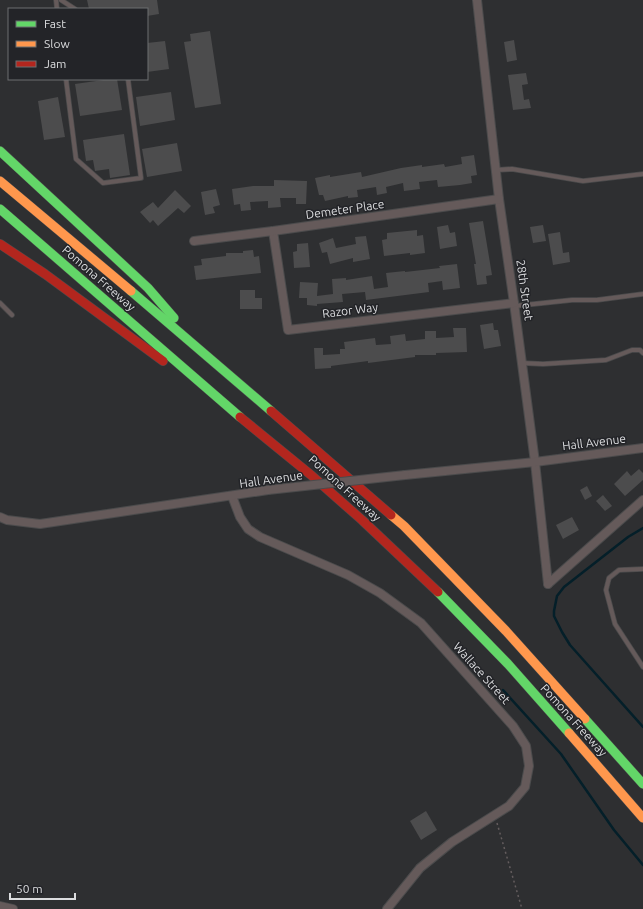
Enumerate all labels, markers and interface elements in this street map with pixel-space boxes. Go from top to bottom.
legend [8,8,148,80]
text: Fast [44,17,66,30]
text: Slow [44,37,70,50]
text: Jam [44,57,66,70]
street label: Demeter Place [305,197,385,221]
street label: Pomona Freeway [60,243,138,313]
street label: 28th Street [514,259,536,322]
street label: Razor Way [321,300,379,320]
street label: Hall Avenue [561,432,627,452]
street label: Pomona Freeway [306,452,384,524]
street label: Hall Avenue [238,468,304,490]
street label: Wallace Street [451,640,513,707]
street label: Pomona Freeway [538,681,610,759]
scale bar [10,875,75,901]
text: 50 m [16,882,43,895]

